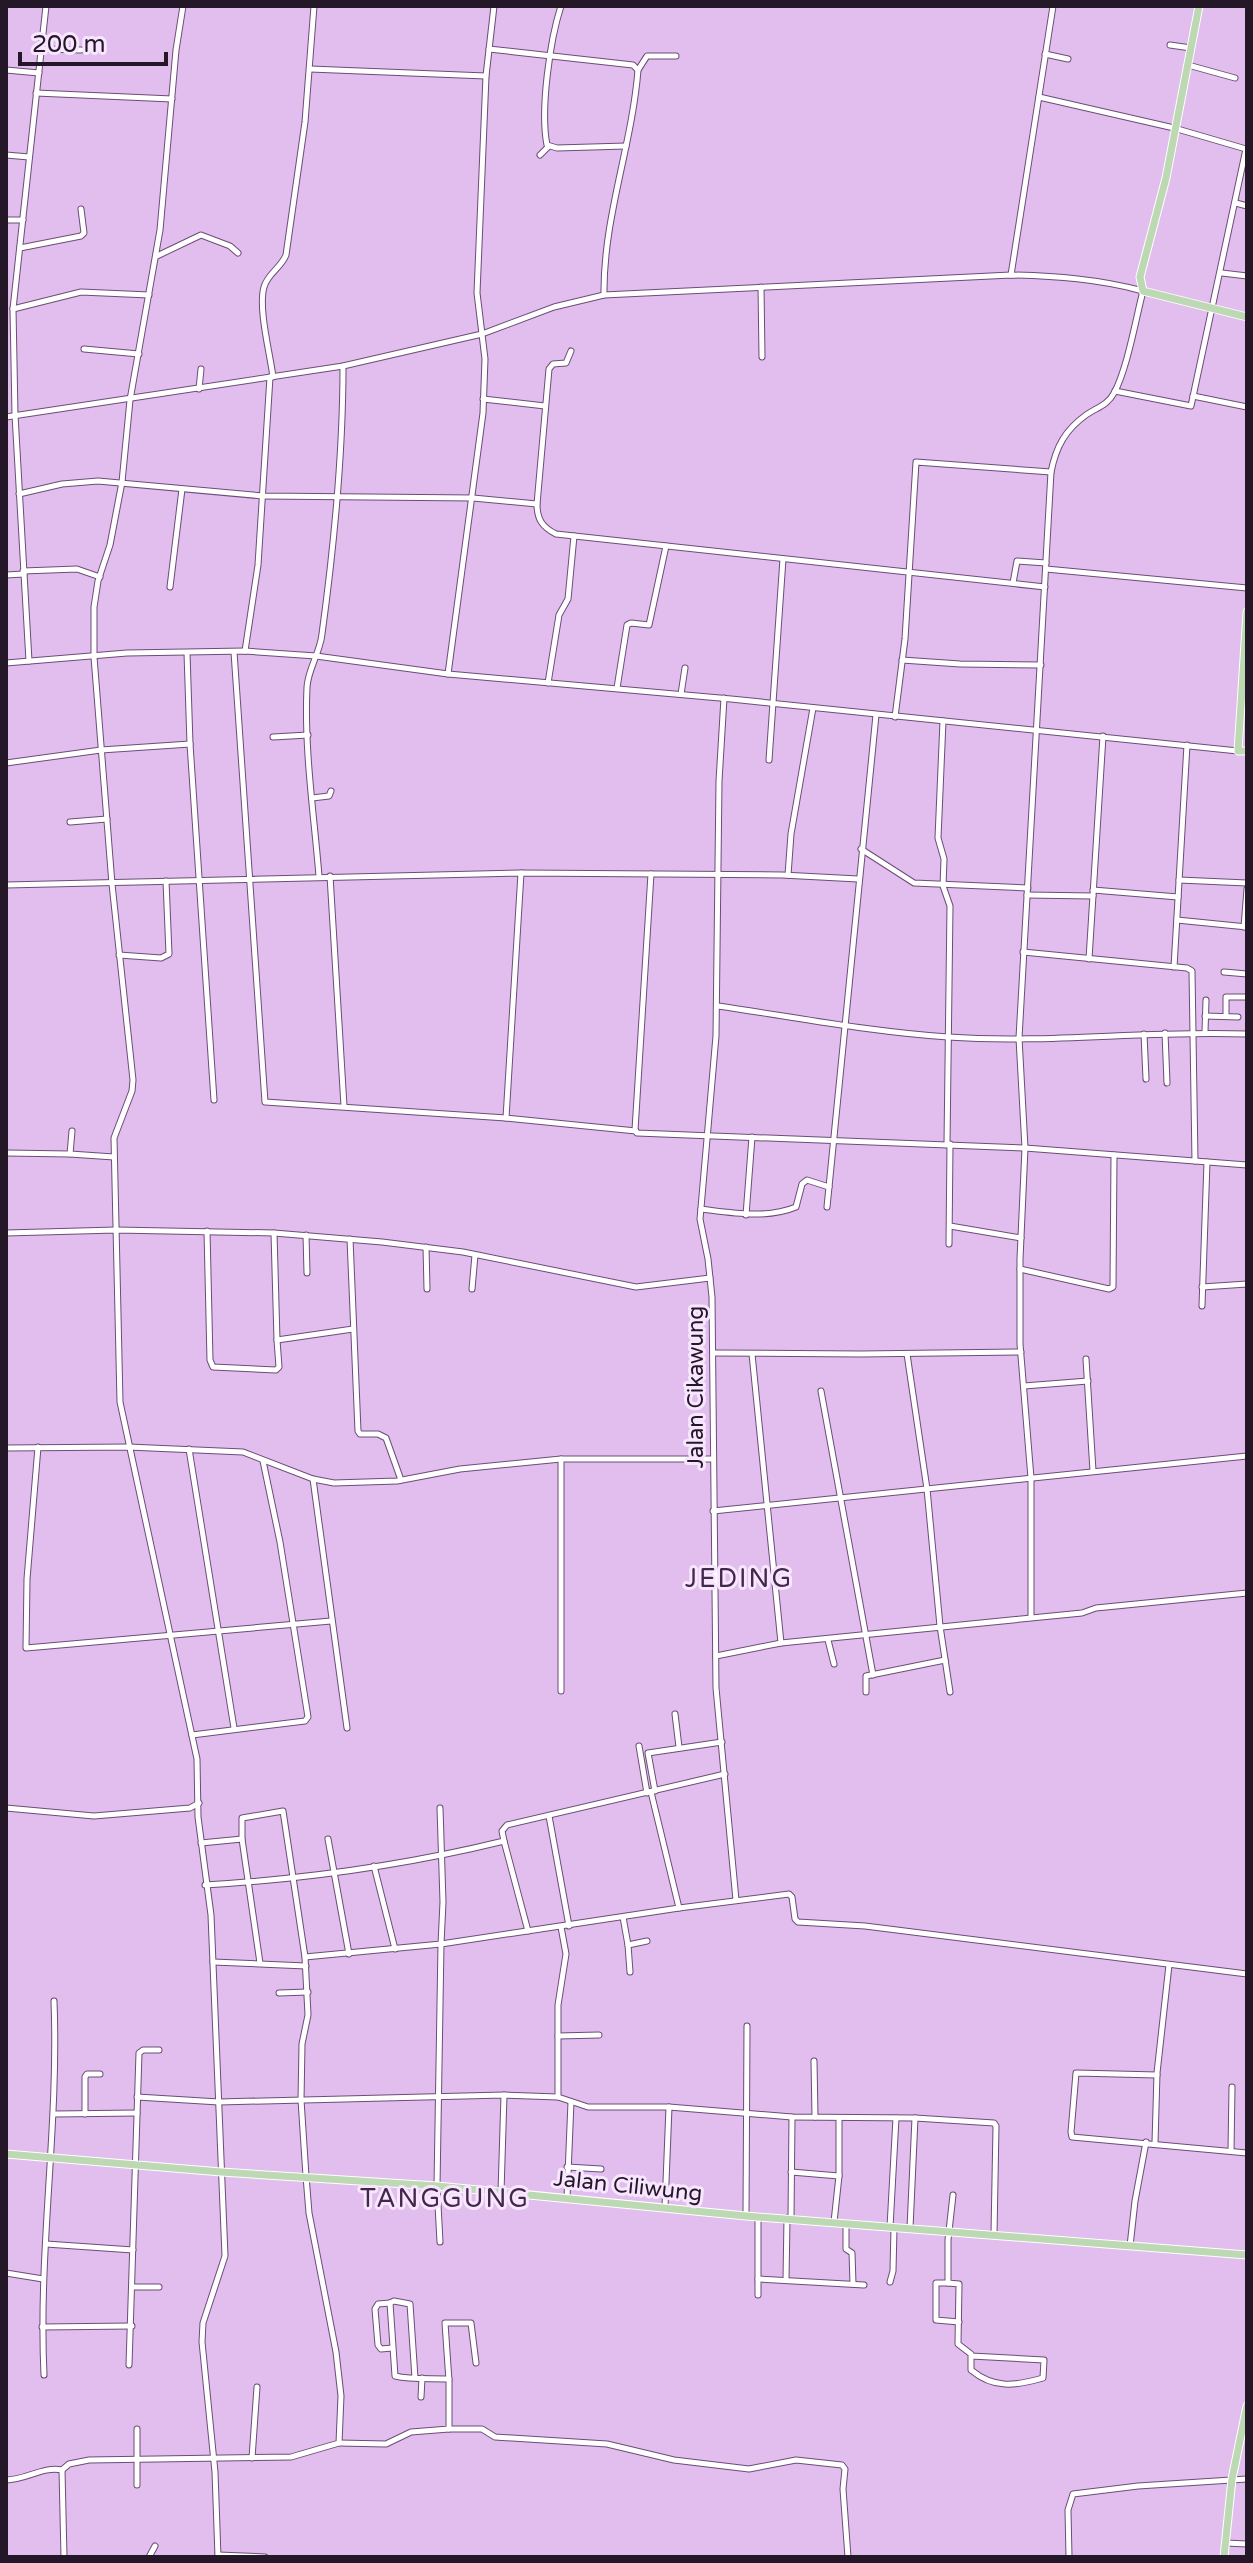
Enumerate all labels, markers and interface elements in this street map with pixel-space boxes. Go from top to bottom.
scale bar [20,16,166,66]
text: 200 m [32,30,106,59]
street label: Jalan Cikawung [683,1306,709,1468]
district label: JEDING [685,1563,793,1594]
street label: Jalan Ciliwung [552,2165,704,2207]
district label: TANGGUNG [360,2183,530,2214]

